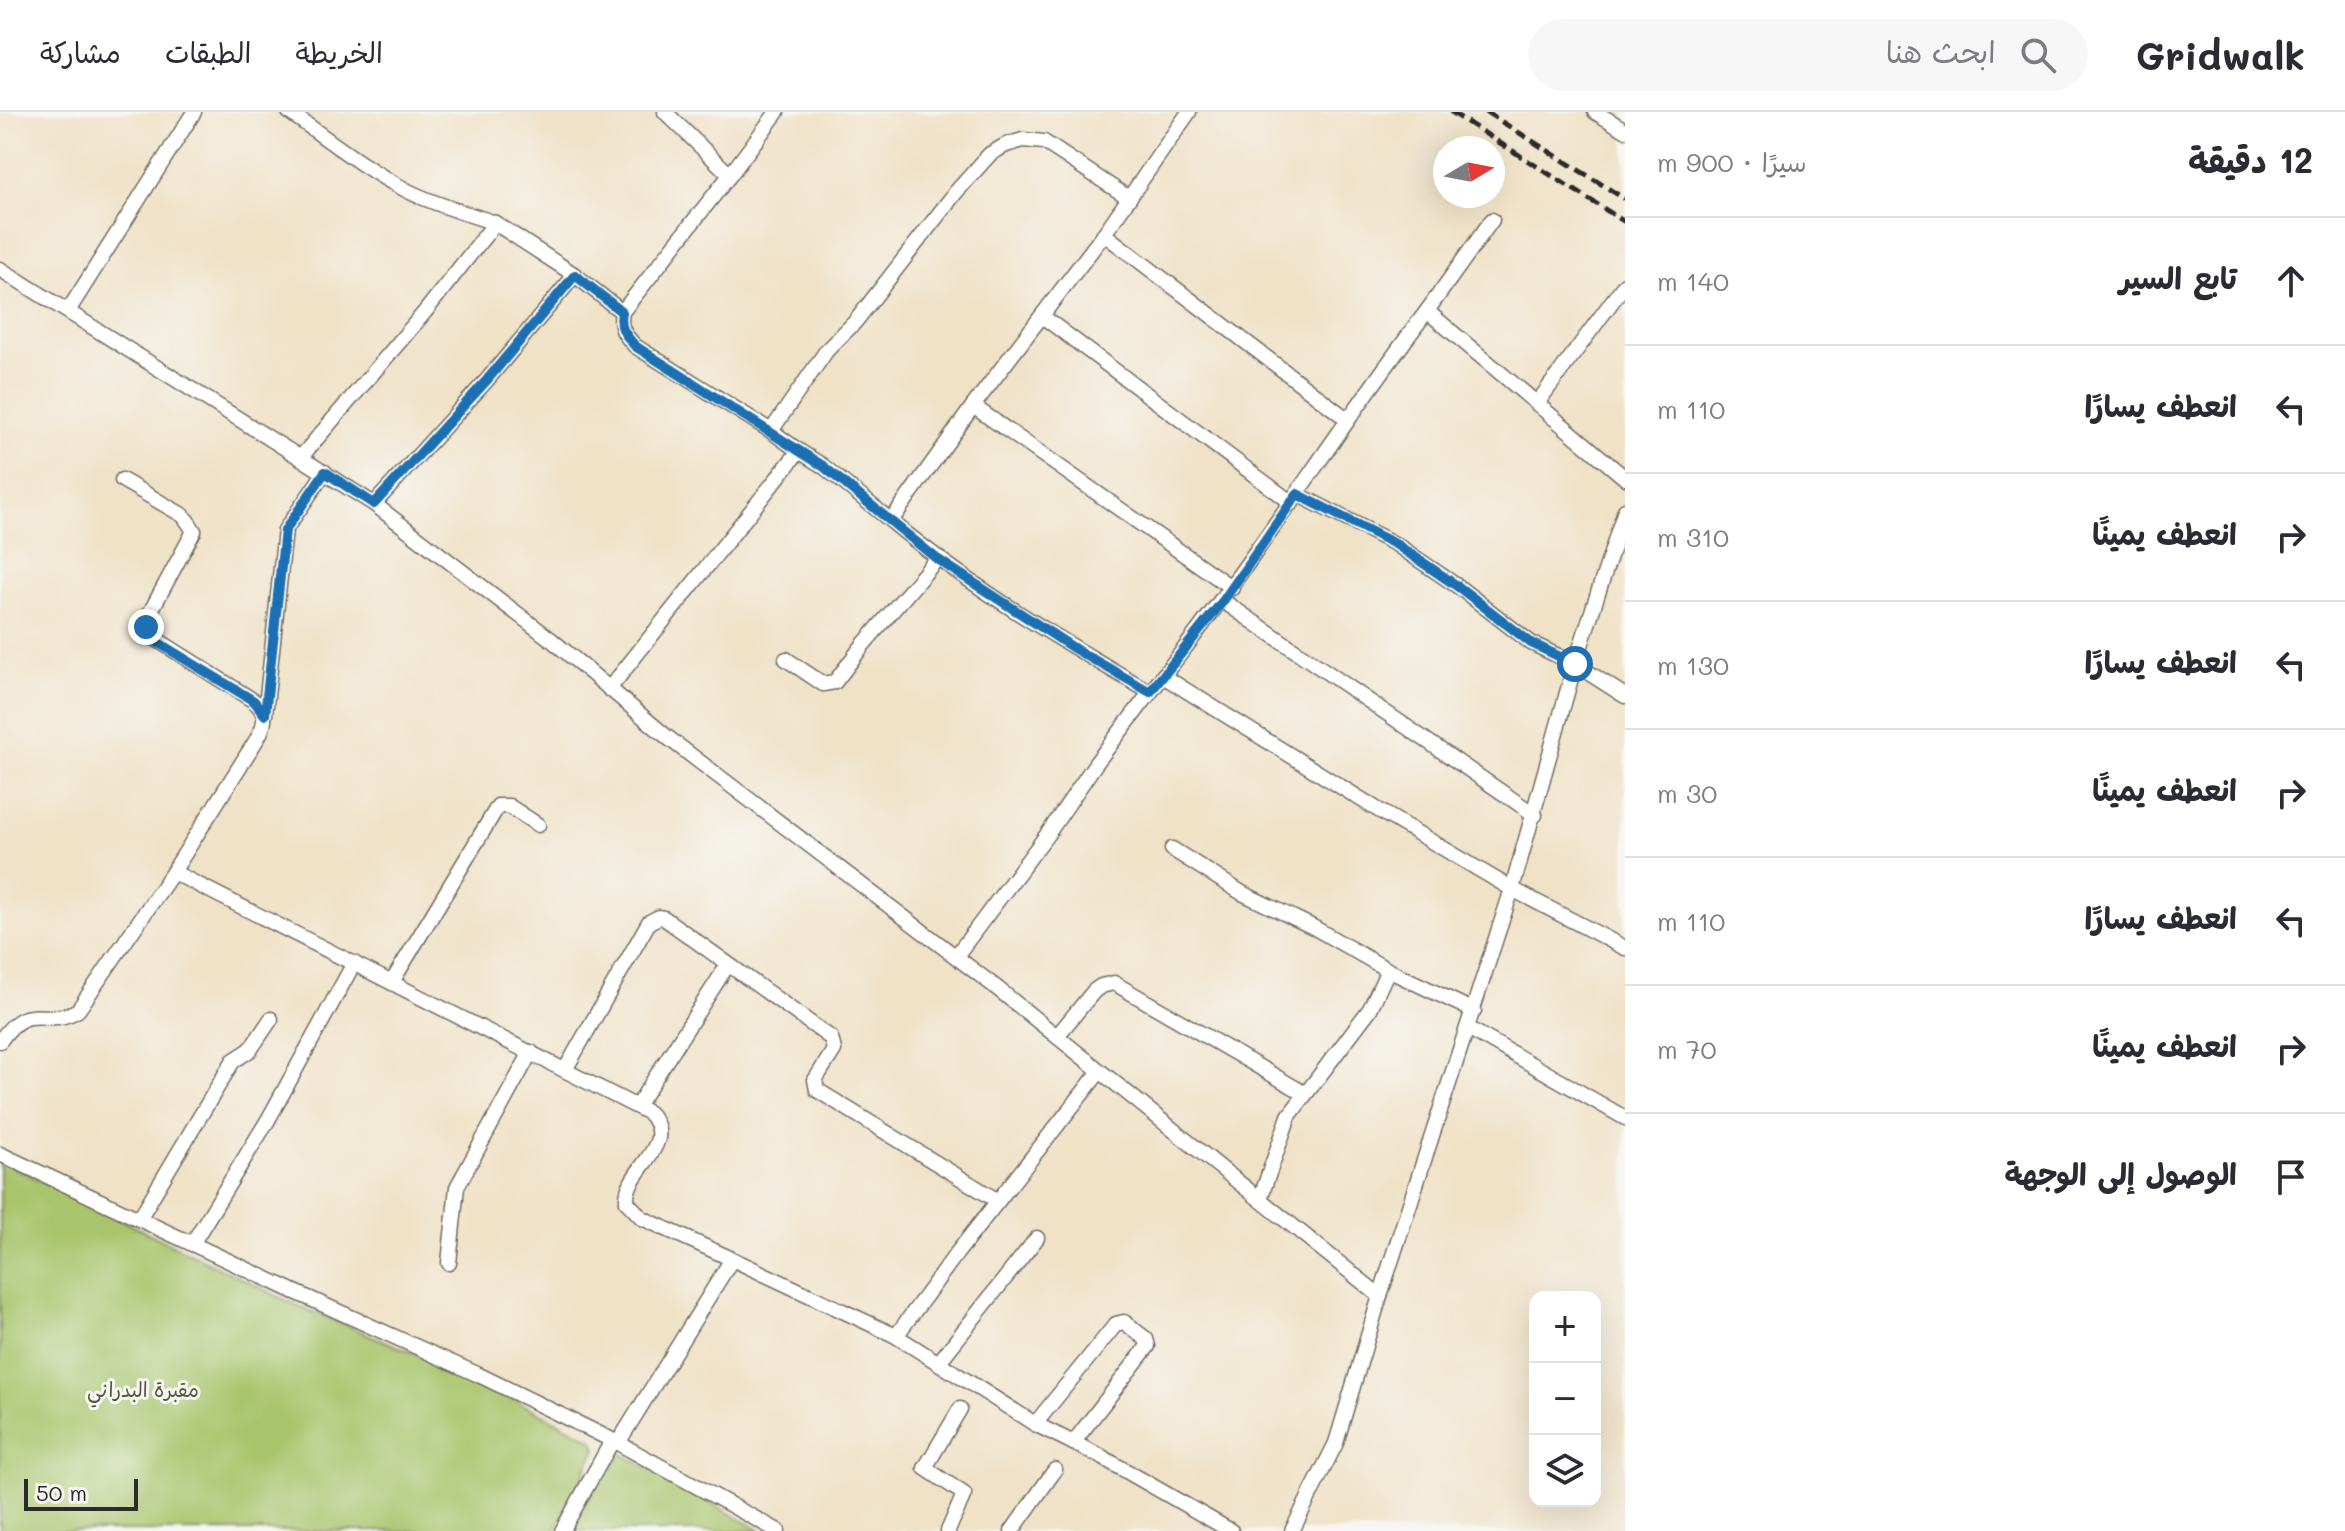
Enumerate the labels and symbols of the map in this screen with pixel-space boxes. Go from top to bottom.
north arrow [1433,136,1505,208]
route end [128,609,164,645]
route start [1557,646,1593,682]
park label: مقبرة البدراني [87,1376,199,1408]
scale bar [24,1475,138,1511]

